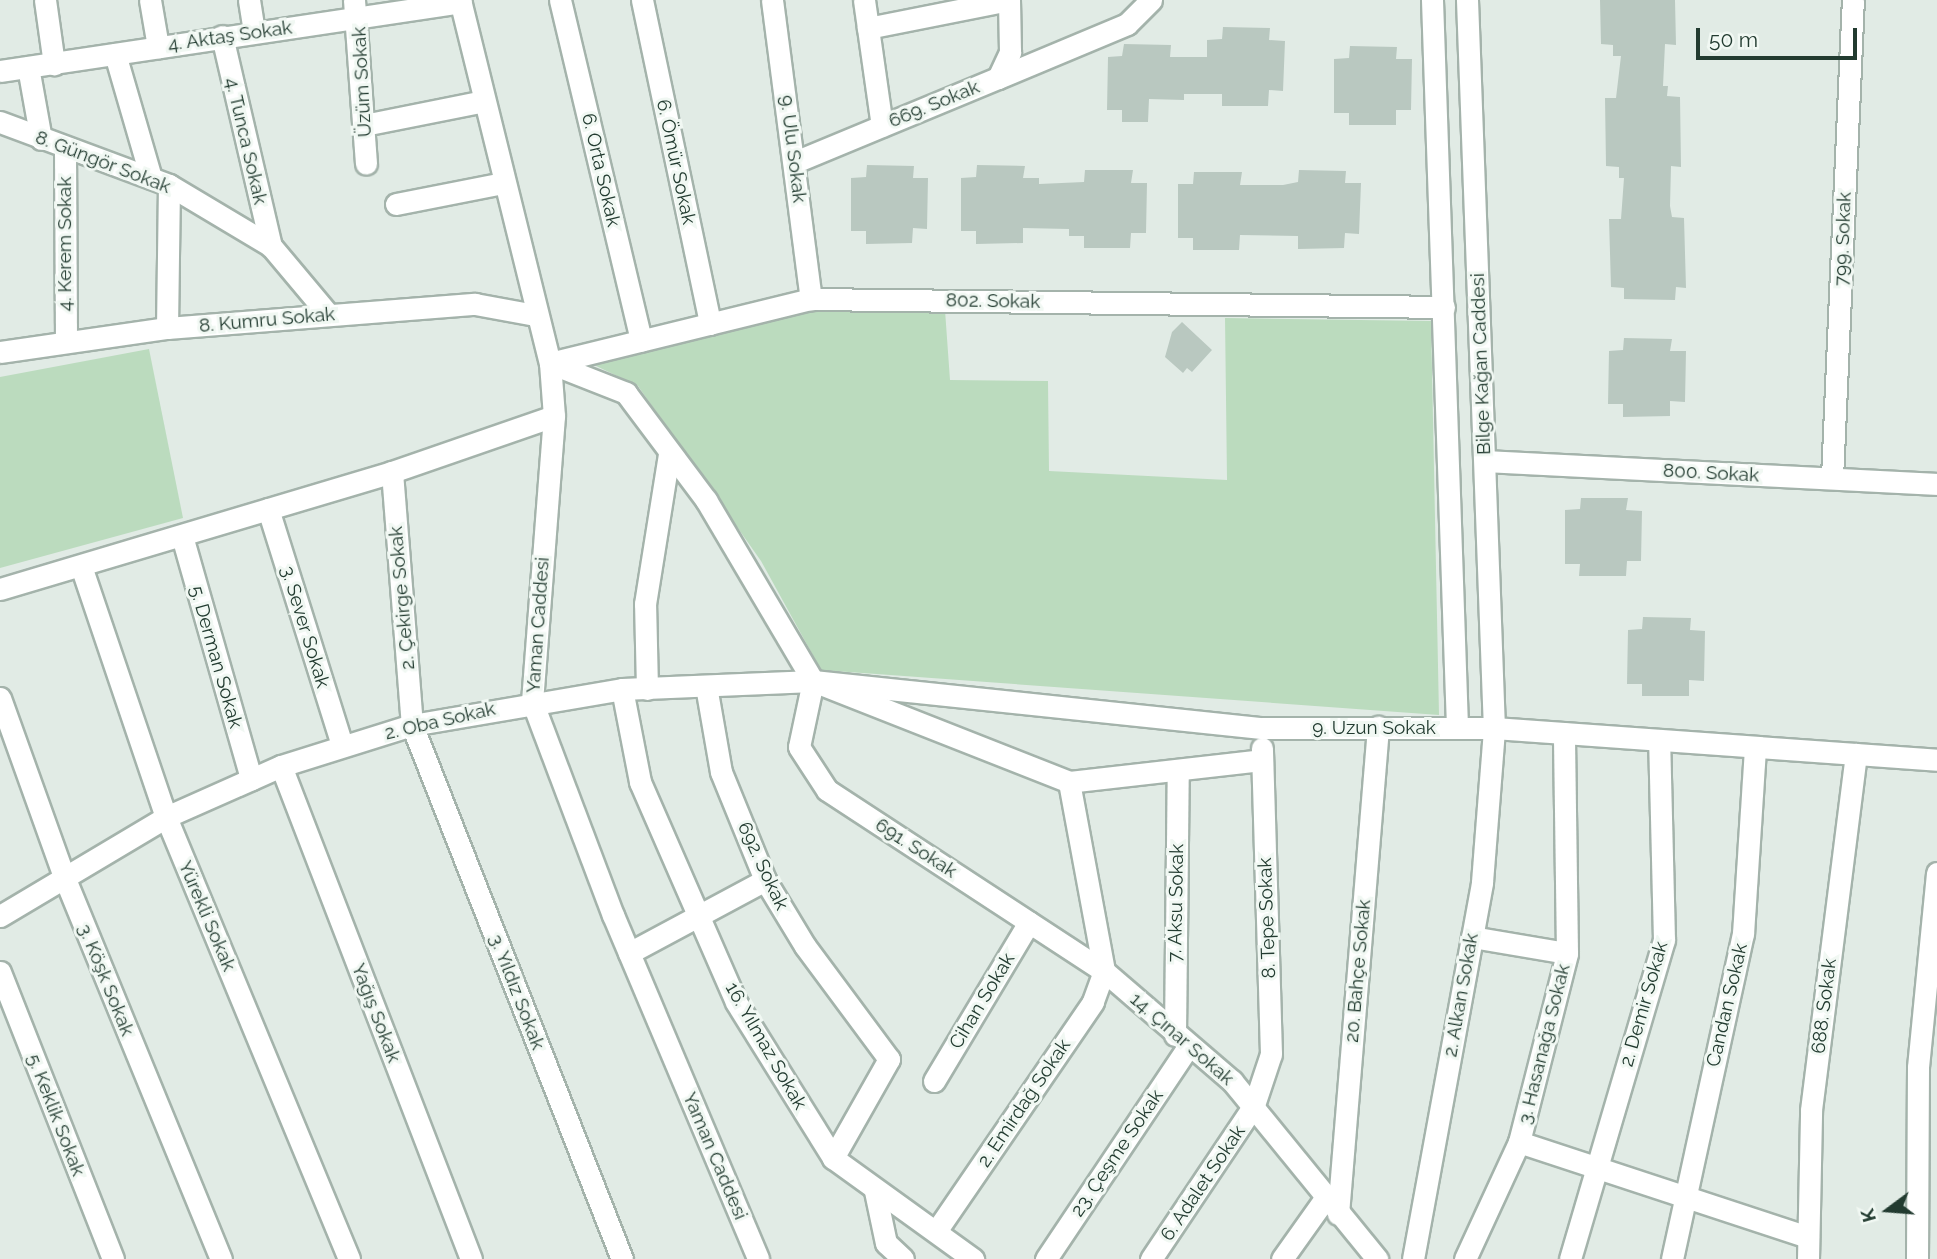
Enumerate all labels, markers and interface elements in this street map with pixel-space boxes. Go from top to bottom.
scale bar [1699,14,1860,58]
street label: 4. Aktaş Sokak [166,16,294,56]
street label: Üzüm Sokak [348,26,376,138]
text: 50 m [1709,27,1758,52]
street label: 4. Tunca Sokak [220,75,272,207]
street label: 669. Sokak [885,75,983,133]
street label: 9. Ulu Sokak [775,94,811,204]
street label: 6. Ömür Sokak [652,97,700,227]
street label: 6. Orta Sokak [577,111,625,229]
street label: 8. Güngör Sokak [32,126,174,198]
street label: 4. Kerem Sokak [54,177,76,311]
street label: 799. Sokak [1830,192,1856,286]
street label: Bilge Kağan Caddesi [1466,273,1496,455]
street label: 802. Sokak [946,289,1040,313]
street label: 8. Kumru Sokak [198,303,336,337]
street label: 800. Sokak [1662,459,1760,487]
street label: 2. Çekirge Sokak [384,525,420,671]
street label: Yaman Caddesi [522,556,554,694]
street label: 3. Sever Sokak [276,563,334,691]
street label: 5. Derman Sokak [185,583,247,731]
street label: 2. Oba Sokak [382,697,498,745]
street label: 9. Uzun Sokak [1312,717,1436,739]
street label: 691. Sokak [871,813,961,883]
street label: 692. Sokak [733,818,793,914]
street label: 7. Aksu Sokak [1164,843,1188,963]
street label: Yürekli Sokak [174,857,240,975]
street label: 8. Tepe Sokak [1253,857,1281,979]
street label: 20. Bahçe Sokak [1340,898,1376,1044]
street label: 3. Köşk Sokak [73,921,139,1039]
street label: 3. Yıldız Sokak [484,931,550,1053]
street label: 2. Alkan Sokak [1439,931,1483,1059]
street label: 2. Demir Sokak [1615,939,1673,1069]
street label: Candan Sokak [1702,941,1752,1069]
street label: Cihan Sokak [944,949,1020,1053]
street label: 688. Sokak [1807,957,1841,1055]
street label: Yağış Sokak [347,960,405,1066]
street label: 3. Hasanağa Sokak [1513,962,1575,1126]
street label: 16. Yılmaz Sokak [720,978,812,1114]
street label: 14. Çınar Sokak [1125,988,1239,1090]
street label: 2. Emirdağ Sokak [973,1035,1075,1171]
street label: 5. Keklik Sokak [22,1051,90,1179]
street label: 23. Çeşme Sokak [1066,1085,1168,1221]
street label: Yaman Caddesi [678,1089,752,1223]
street label: 6. Adalet Sokak [1156,1121,1250,1245]
north arrow [1853,1175,1923,1245]
text: K [1855,1207,1880,1225]

